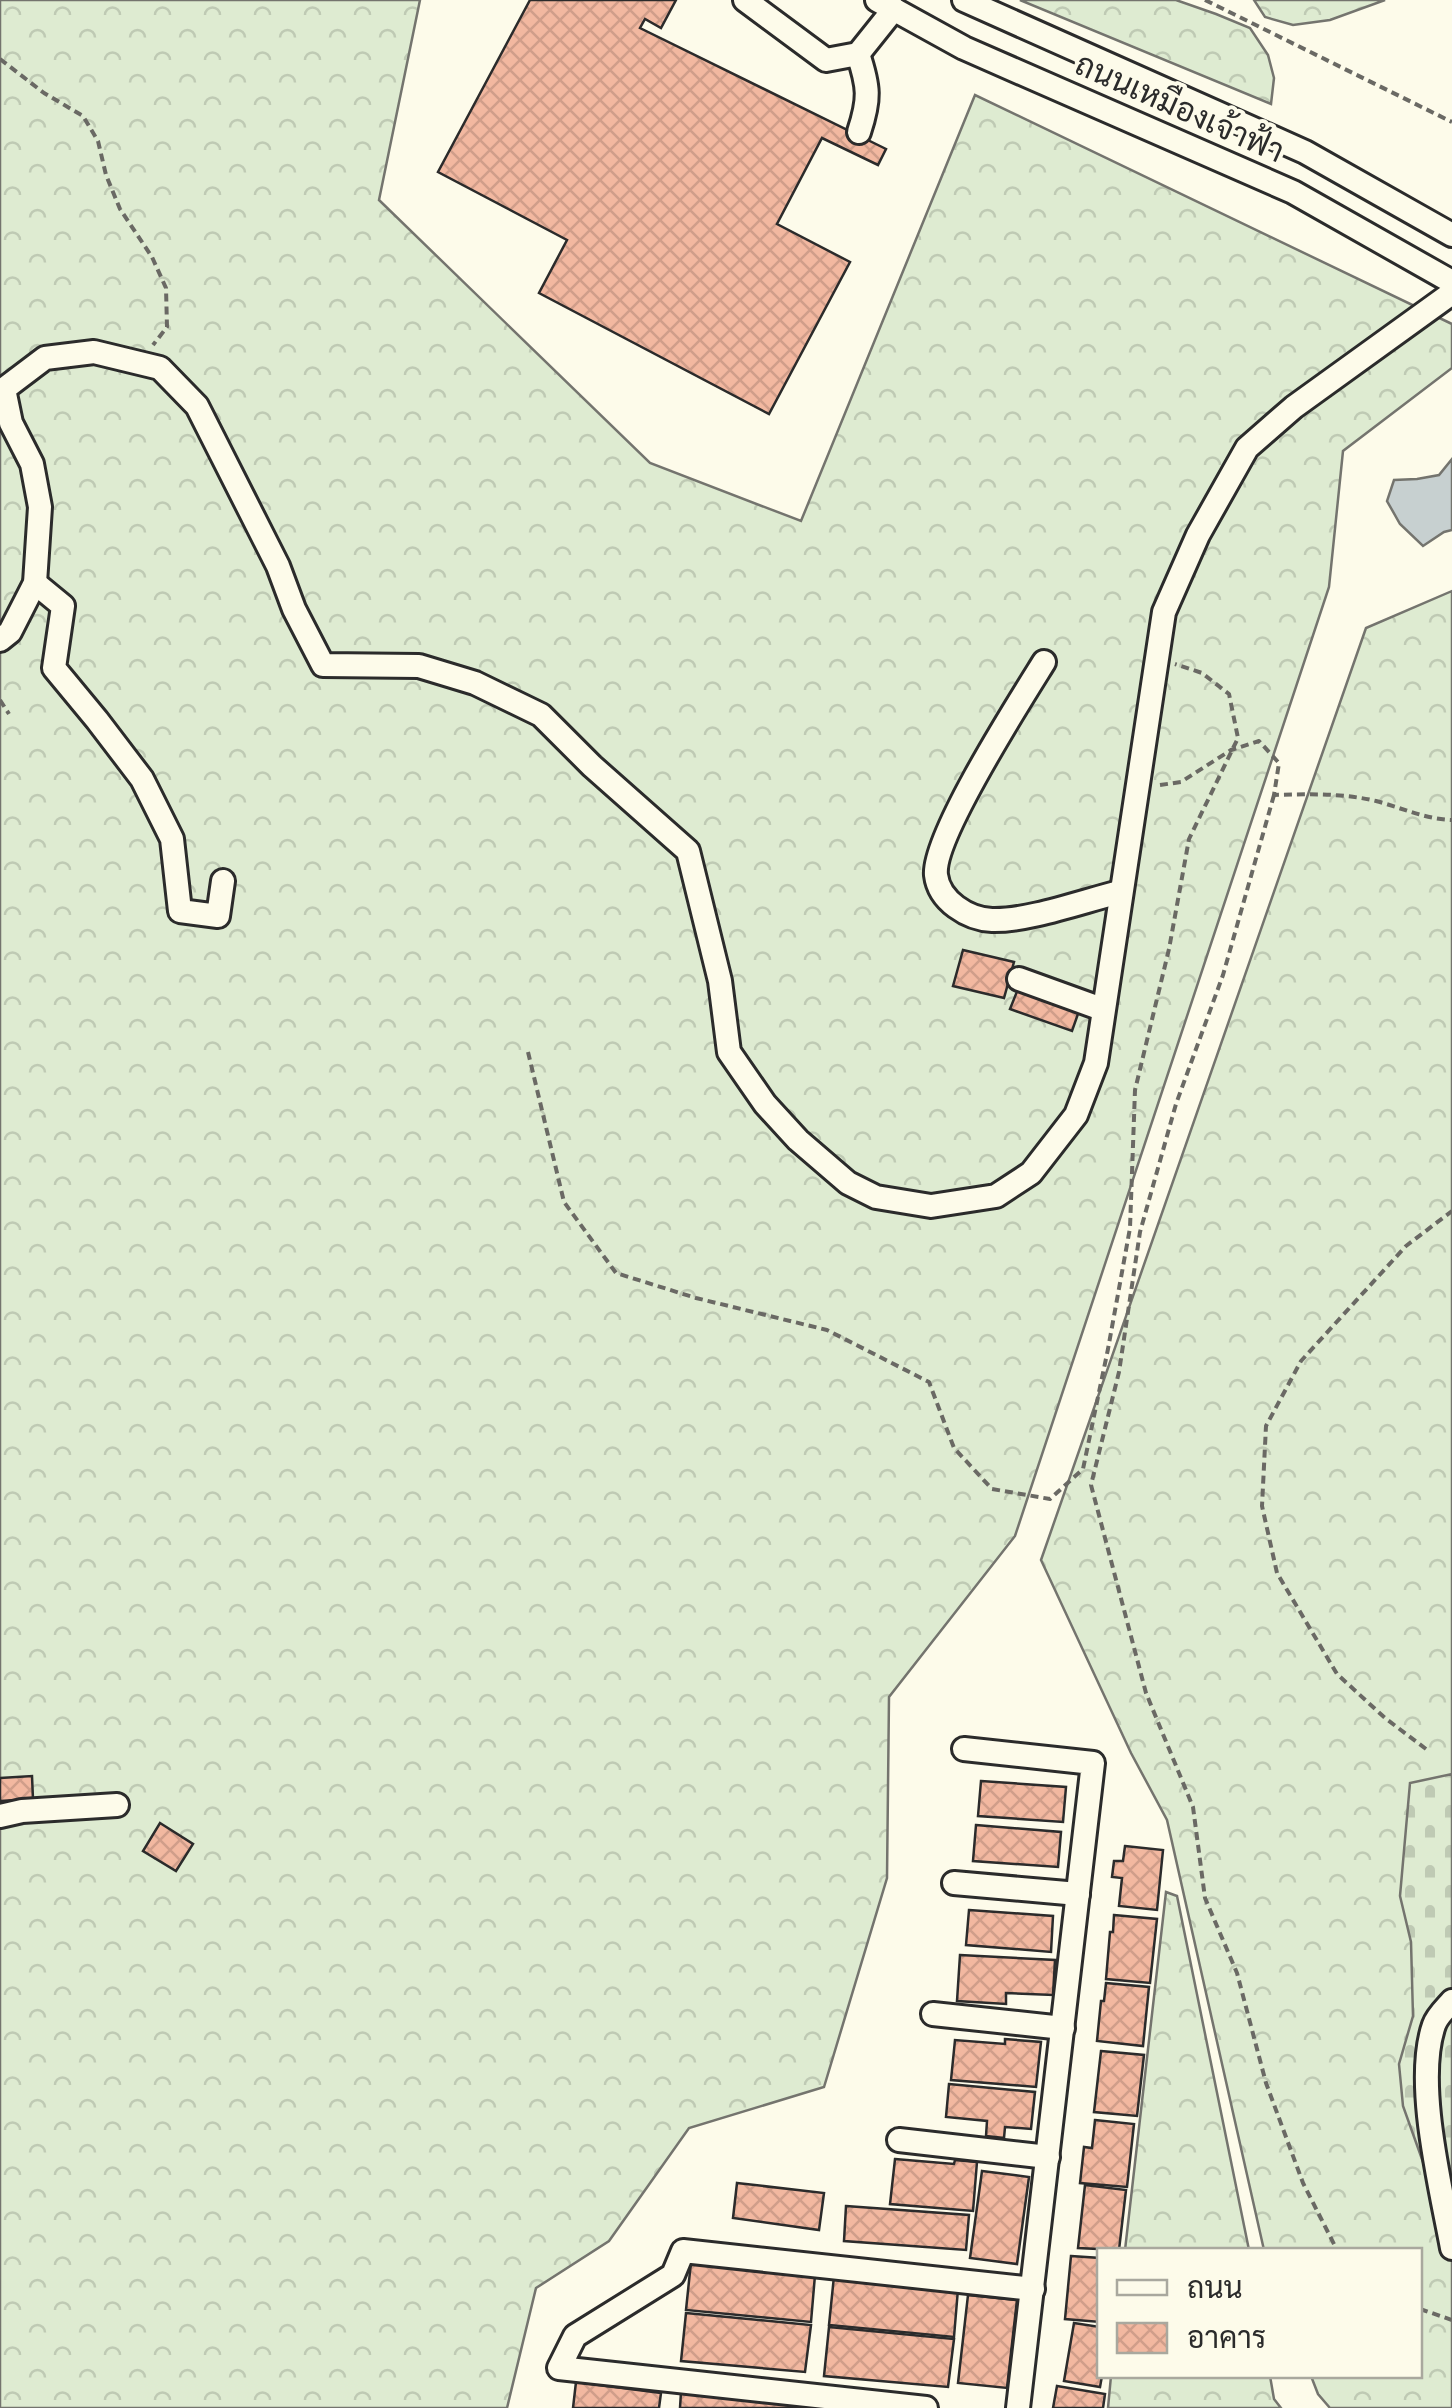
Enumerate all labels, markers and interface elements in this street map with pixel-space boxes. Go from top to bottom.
street label: ถนนเหมืองเจ้าฟ้า [1070,43,1291,170]
legend [1097,2248,1422,2378]
text: ถนน [1187,2269,1243,2306]
text: อาคาร [1187,2319,1266,2356]

